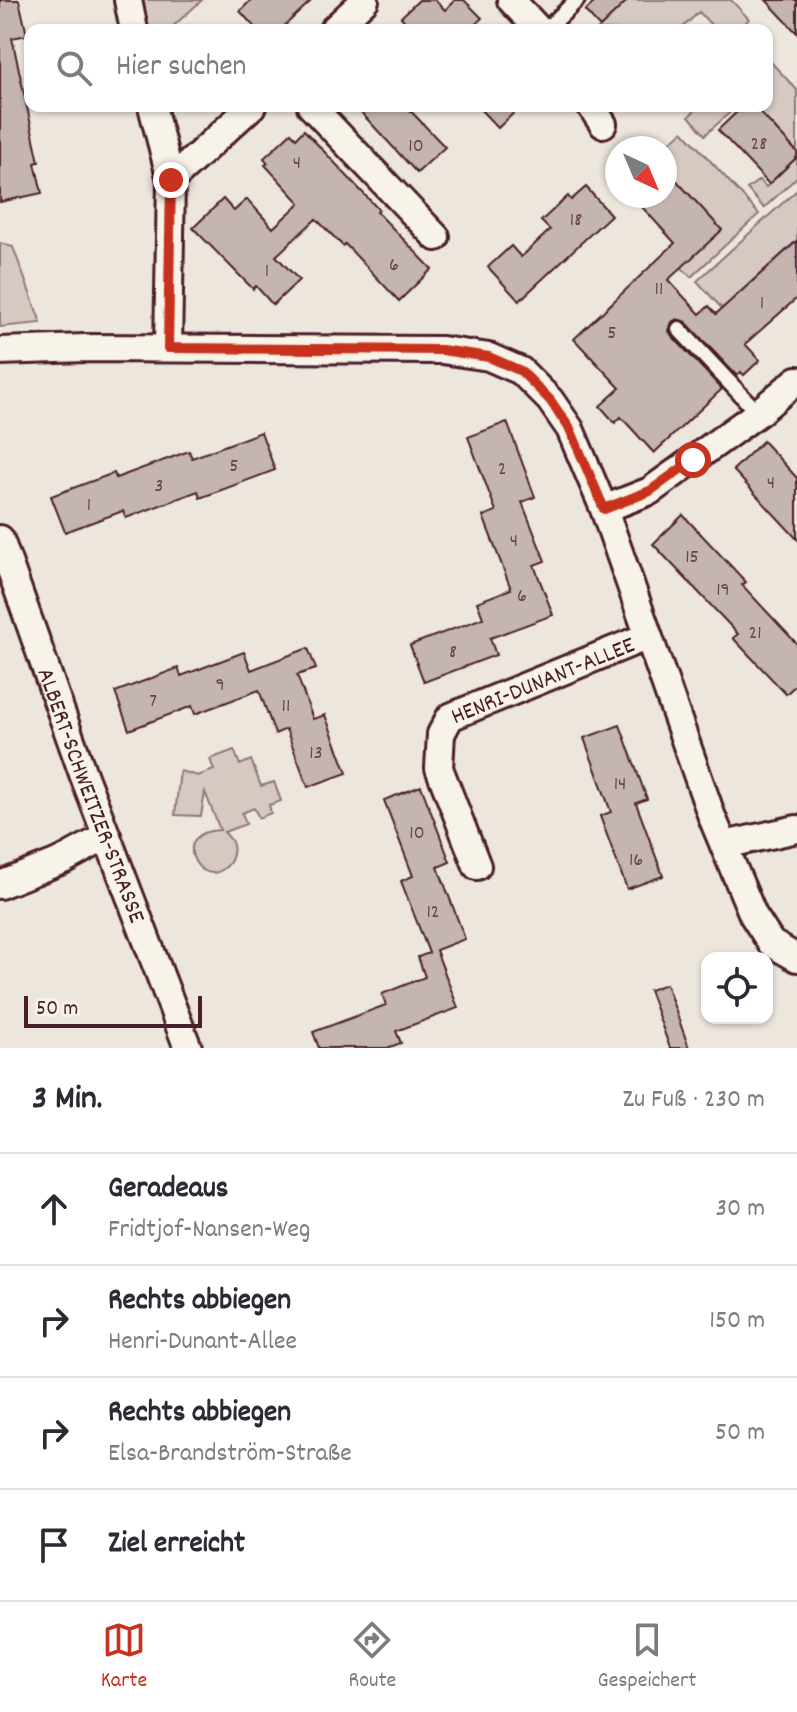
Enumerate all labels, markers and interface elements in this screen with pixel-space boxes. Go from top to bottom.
search box [24,24,773,112]
icon: search [52,46,96,90]
text: Hier suchen [116,47,246,90]
house number: 28 [751,131,767,159]
house number: 10 [408,133,424,161]
north arrow [605,136,677,208]
house number: 4 [293,150,301,178]
route end [153,162,189,198]
house number: 18 [570,207,582,235]
house number: 6 [389,252,399,280]
house number: 1 [265,258,269,286]
house number: 11 [655,276,663,304]
house number: 1 [760,290,764,318]
house number: 5 [607,320,617,348]
route start [675,442,711,478]
house number: 5 [229,453,239,481]
house number: 2 [498,456,506,484]
house number: 4 [767,470,775,498]
house number: 3 [155,473,163,501]
house number: 1 [87,492,91,520]
house number: 4 [510,528,518,556]
house number: 15 [685,544,699,572]
house number: 19 [716,577,730,605]
house number: 6 [517,583,527,611]
house number: 21 [748,620,762,648]
street label: HENRI-DUNANT-ALLEE [446,629,640,735]
house number: 8 [449,639,457,667]
street label: ALBERT-SCHWEITZER-STRASSE [27,664,153,928]
house number: 9 [215,672,225,700]
house number: 7 [149,688,157,716]
house number: 11 [282,693,290,721]
house number: 13 [309,740,323,768]
house number: 14 [614,771,626,799]
house number: 10 [409,820,425,848]
house number: 16 [629,847,643,875]
house number: 12 [426,899,440,927]
map controls [701,952,773,1024]
button: locate [701,952,773,1024]
scale bar [24,992,202,1028]
text: 50 m [36,994,78,1025]
text: 3 Min. [32,1076,102,1125]
text: Zu Fuß · 230 m [622,1082,765,1119]
text: Geradeaus [108,1169,228,1212]
icon: ahead [32,1187,76,1231]
text: 30 m [715,1191,765,1228]
text: Fridtjof-Nansen-Weg [108,1212,310,1249]
text: Rechts abbiegen [108,1281,291,1324]
icon: right [32,1299,76,1343]
text: 150 m [709,1303,765,1340]
text: Henri-Dunant-Allee [108,1324,297,1361]
text: Rechts abbiegen [108,1393,291,1436]
icon: right [32,1411,76,1455]
text: 50 m [715,1415,765,1452]
text: Elsa-Brandström-Straße [108,1436,352,1473]
icon: arrive [32,1523,76,1567]
text: Ziel erreicht [108,1524,245,1567]
tab: Karte [101,1618,147,1697]
tab: Route [348,1618,396,1697]
tab: Gespeichert [598,1618,696,1697]

